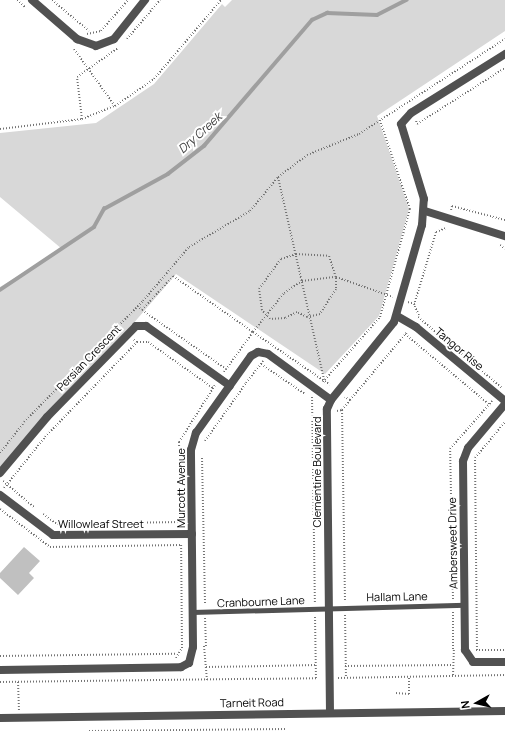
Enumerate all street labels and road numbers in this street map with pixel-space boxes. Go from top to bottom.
street label: Persian Crescent [54,322,124,394]
street label: Tangor Rise [432,325,486,373]
street label: Clementine Boulevard [310,416,324,528]
street label: Murcott Avenue [174,448,188,528]
street label: Ambersweet Drive [446,497,460,589]
street label: Willowleaf Street [58,517,144,531]
street label: Hallam Lane [366,590,428,604]
street label: Cranbourne Lane [217,594,305,610]
street label: Tarneit Road [220,696,284,710]

